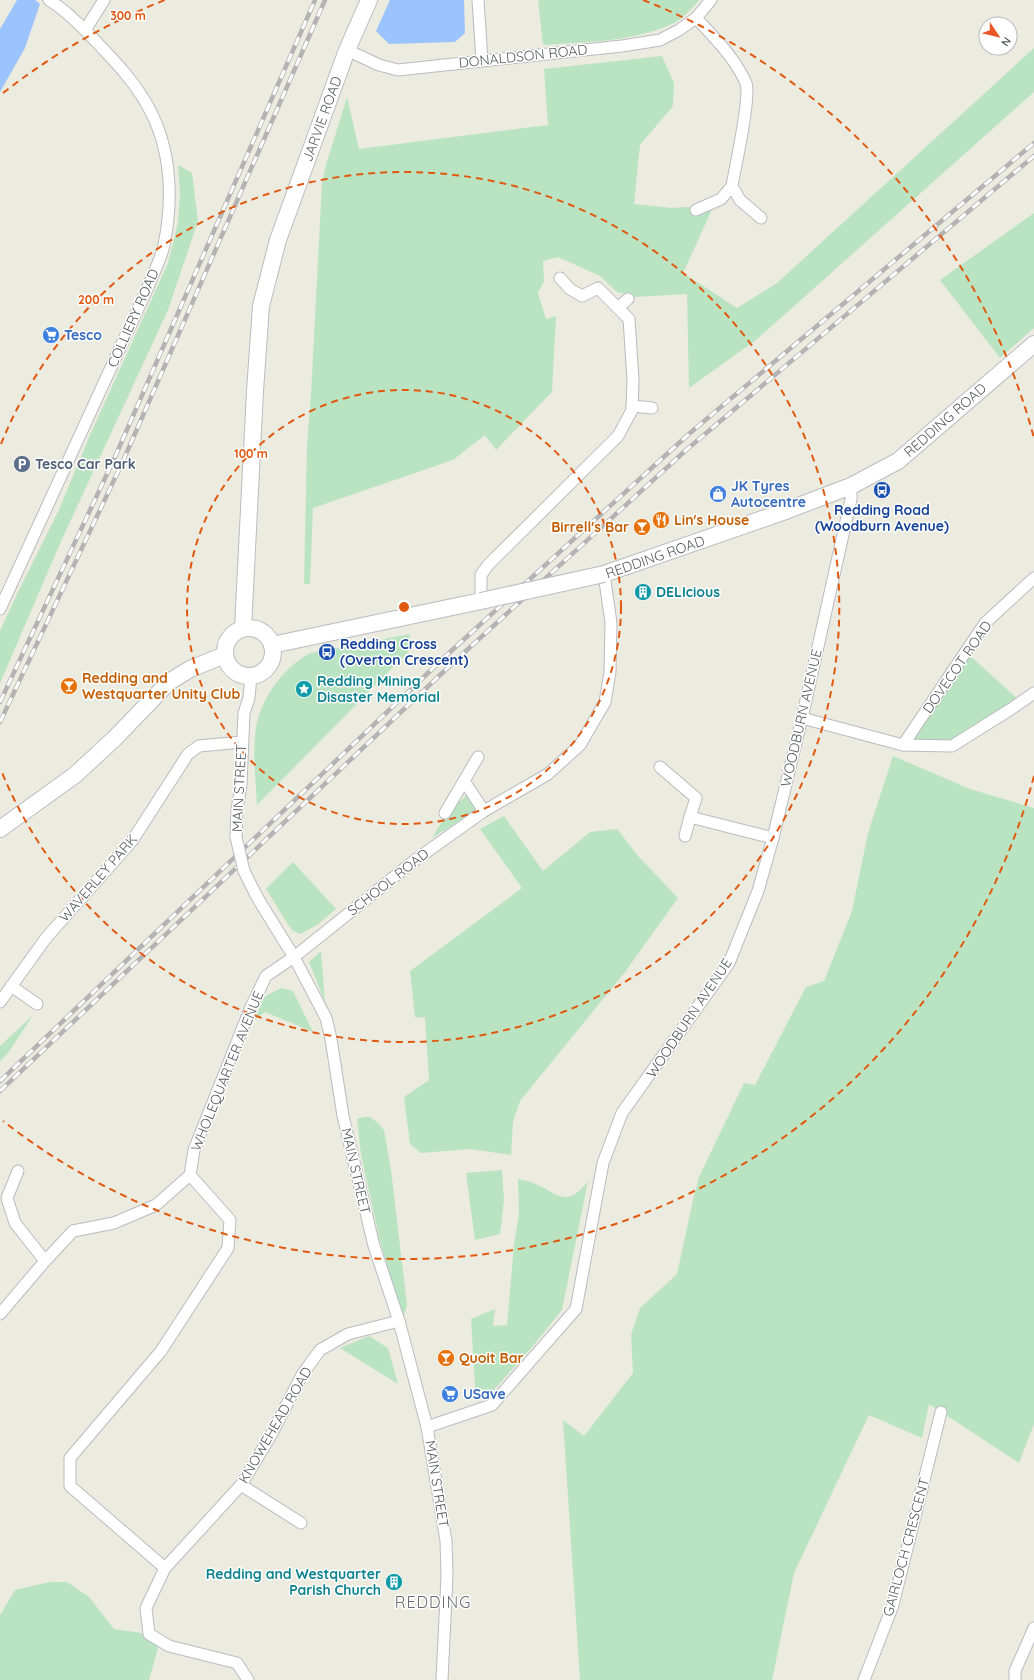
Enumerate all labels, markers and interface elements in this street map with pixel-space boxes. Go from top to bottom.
text: 300 m [110,8,146,23]
north arrow [978,16,1018,56]
text: N [998,34,1014,49]
street label: DONALDSON ROAD [458,40,588,72]
street label: JARVIE ROAD [298,74,346,164]
street label: COLLIERY ROAD [103,266,163,370]
text: 200 m [78,292,114,307]
supermarket icon: Tesco [41,325,61,345]
place label: Tesco [64,326,102,344]
street label: REDDING ROAD [900,379,990,461]
text: 100 m [234,446,268,461]
parking icon: Tesco Car Park [12,454,32,474]
place label: Tesco Car Park [35,455,136,473]
place label: JK Tyres Autocentre [731,477,806,511]
bus stop icon: Redding Road (Woodburn Avenue) [872,480,892,500]
shop icon: JK Tyres Autocentre [708,484,728,504]
place label: Redding Road (Woodburn Avenue) [815,501,949,535]
restaurant icon: Lin's House [651,510,671,530]
place label: Lin's House [674,511,749,529]
bar icon: Birrell's Bar [632,517,652,537]
place label: Birrell's Bar [551,518,629,536]
street label: REDDING ROAD [603,532,707,582]
building icon: DELIcious [633,582,653,602]
place label: DELIcious [656,583,720,601]
centre of rings [397,600,411,614]
street label: DOVECOT ROAD [918,617,996,717]
place label: Redding Cross (Overton Crescent) [340,635,469,669]
bus stop icon: Redding Cross (Overton Crescent) [317,642,337,662]
street label: WOODBURN AVENUE [776,647,826,789]
place label: Redding and Westquarter Unity Club [82,669,241,703]
place label: Redding Mining Disaster Memorial [317,672,440,706]
bar icon: Redding and Westquarter Unity Club [59,676,79,696]
place icon: Redding Mining Disaster Memorial [294,679,314,699]
street label: MAIN STREET [228,743,250,833]
street label: WAVERLEY PARK [55,830,141,926]
street label: SCHOOL ROAD [344,844,432,920]
street label: WOODBURN AVENUE [642,955,736,1081]
street label: WHOLEQUARTER AVENUE [187,988,267,1154]
street label: MAIN STREET [337,1126,375,1216]
bar icon: Quoit Bar [436,1348,456,1368]
place label: Quoit Bar [459,1349,524,1367]
street label: KNOWEHEAD ROAD [234,1363,316,1487]
supermarket icon: USave [440,1384,460,1404]
place label: USave [463,1385,506,1403]
street label: MAIN STREET [421,1439,453,1529]
street label: GAIRLOCH CRESCENT [879,1476,933,1618]
place label: Redding and Westquarter Parish Church [206,1565,381,1599]
building icon: Redding and Westquarter Parish Church [384,1572,404,1592]
district label: REDDING [395,1592,471,1612]

